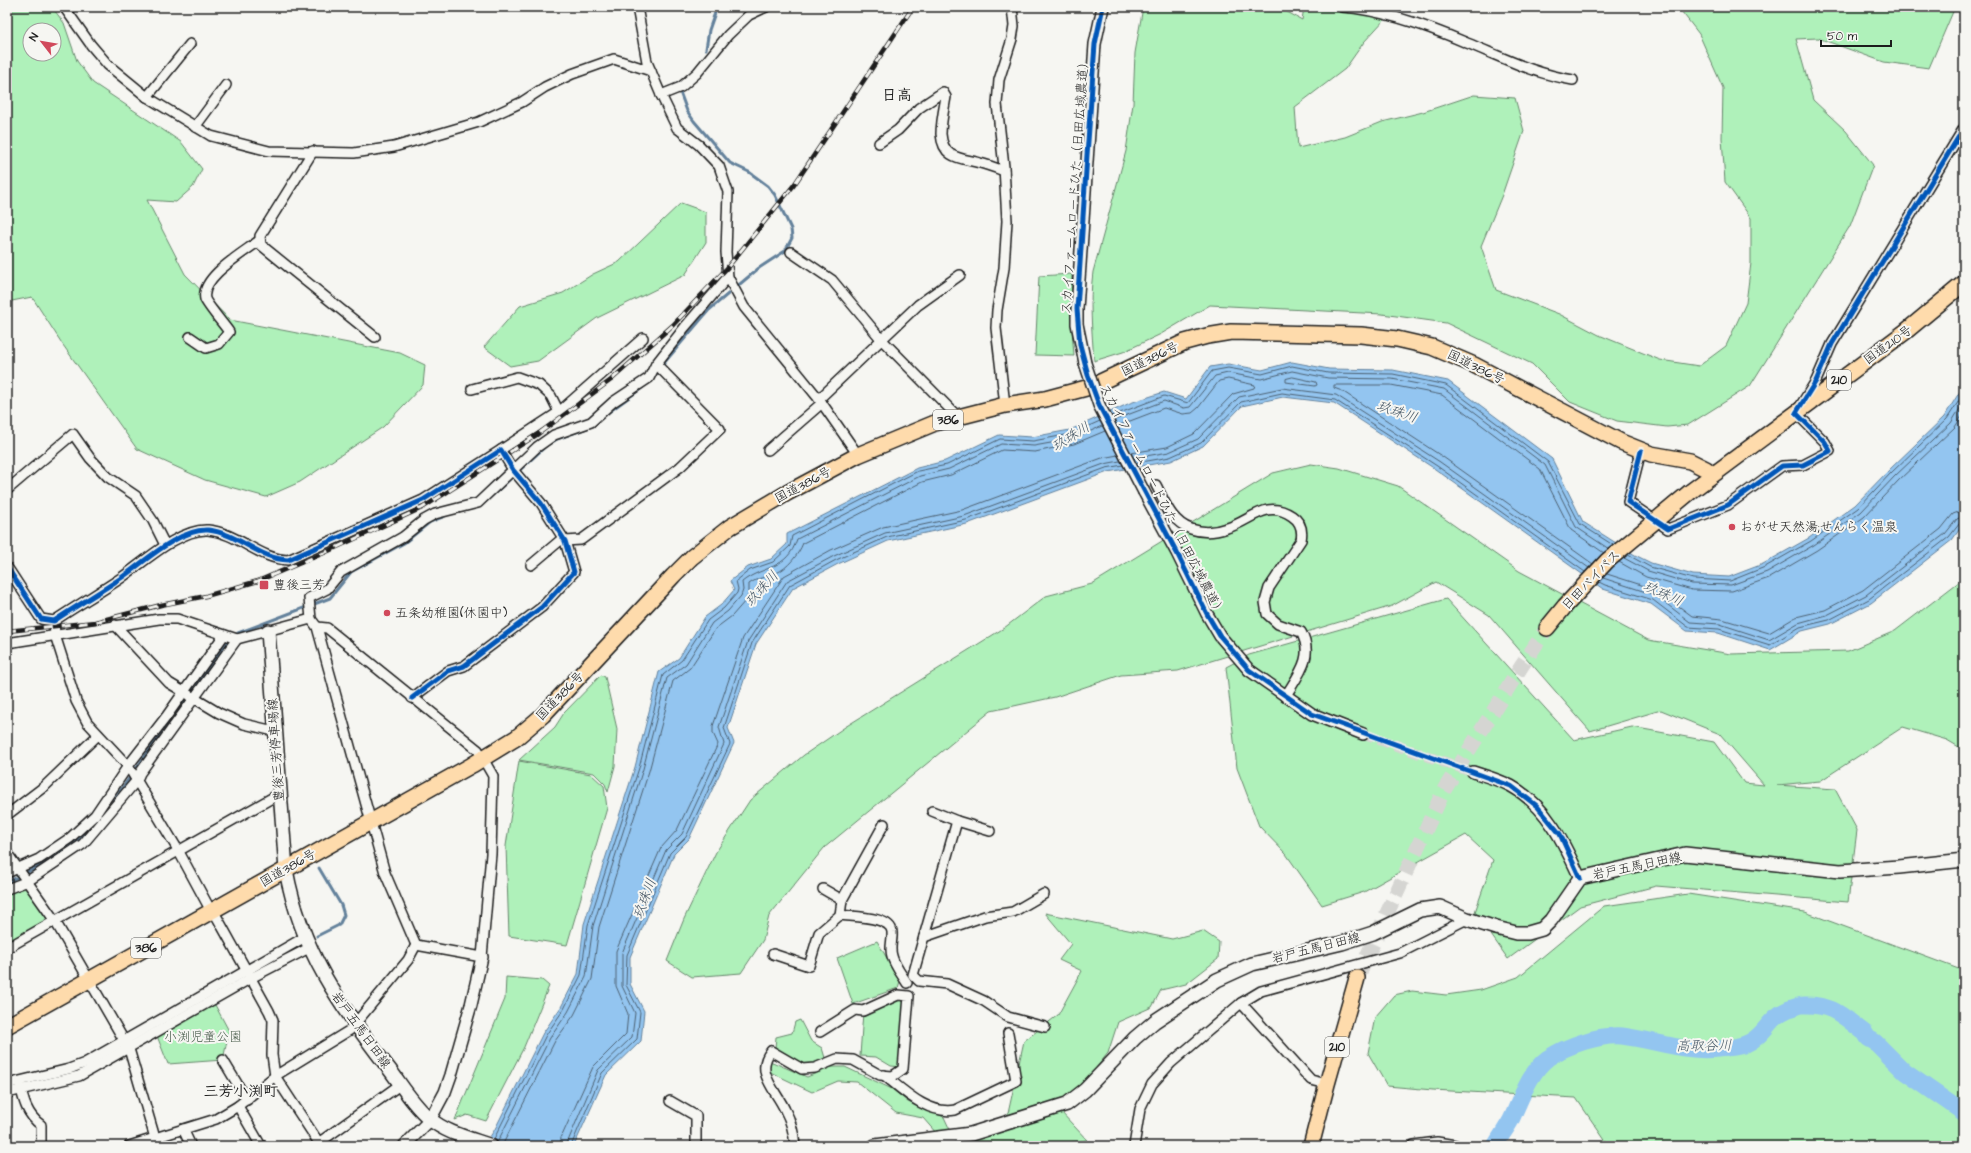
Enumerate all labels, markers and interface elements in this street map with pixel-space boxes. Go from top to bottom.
north arrow [22,22,62,62]
scale bar [1821,22,1891,48]
text: 50 m [1827,28,1858,45]
text: N [26,30,42,44]
street label: スカイファームロードひた（日田広域農道） [1057,55,1093,315]
district label: 日高 [882,85,912,106]
street label: 国道210号 [1860,321,1916,369]
street label: 国道386号 [1118,337,1182,381]
street label: 国道386号 [1444,345,1508,389]
road number: 210 [1827,370,1851,390]
street label: スカイファームロードひた（日田広域農道） [1095,380,1229,620]
water label: 玖珠川 [1374,396,1420,428]
road number: 386 [933,410,963,430]
water label: 玖珠川 [1048,417,1094,457]
street label: 国道386号 [771,462,835,508]
place label: おがせ天然湯;せんらく温泉 [1740,518,1898,536]
marker: おがせ天然湯;せんらく温泉 [1727,522,1737,532]
street label: 日田バイパス [1558,546,1624,614]
water label: 玖珠川 [741,567,783,611]
place label: 豊後三芳 [273,576,325,594]
water label: 玖珠川 [1640,576,1686,612]
marker: 豊後三芳 [258,579,270,591]
place label: 五条幼稚園(休園中) [395,604,508,622]
marker: 五条幼稚園(休園中) [382,608,392,618]
street label: 国道386号 [532,667,588,725]
street label: 豊後三芳停車場線 [263,697,289,803]
street label: 国道386号 [257,845,319,891]
street label: 岩戸五馬日田線 [1591,848,1684,884]
water label: 玖珠川 [628,876,662,922]
street label: 岩戸五馬日田線 [1270,928,1363,968]
road number: 386 [131,938,161,958]
street label: 岩戸五馬日田線 [327,988,396,1073]
park label: 小渕児童公園 [164,1028,242,1046]
water label: 高取谷川 [1676,1036,1732,1056]
road number: 210 [1325,1037,1349,1057]
district label: 三芳小渕町 [203,1081,279,1102]

